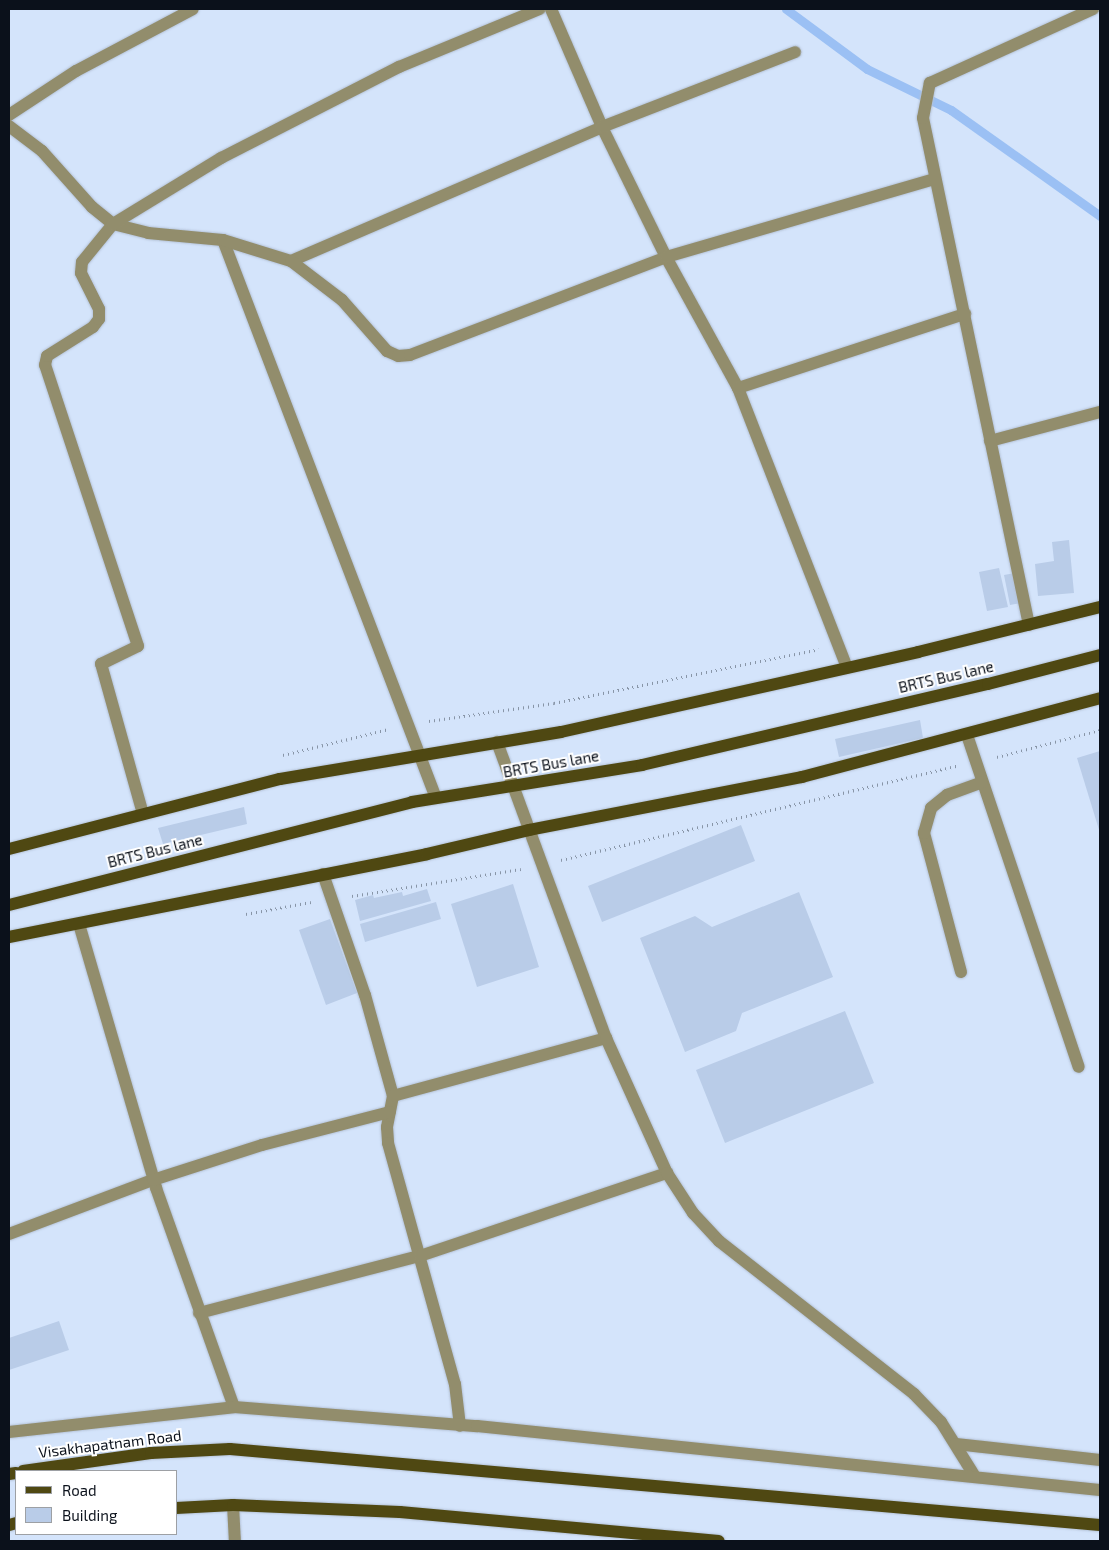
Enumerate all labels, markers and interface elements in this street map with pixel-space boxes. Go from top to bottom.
street label: BRTS Bus lane [897,657,995,697]
street label: BRTS Bus lane [502,747,600,781]
street label: BRTS Bus lane [106,831,204,871]
street label: Visakhapatnam Road [37,1426,183,1462]
legend [15,1470,178,1535]
text: Road [62,1481,97,1499]
text: Building [62,1506,117,1524]

